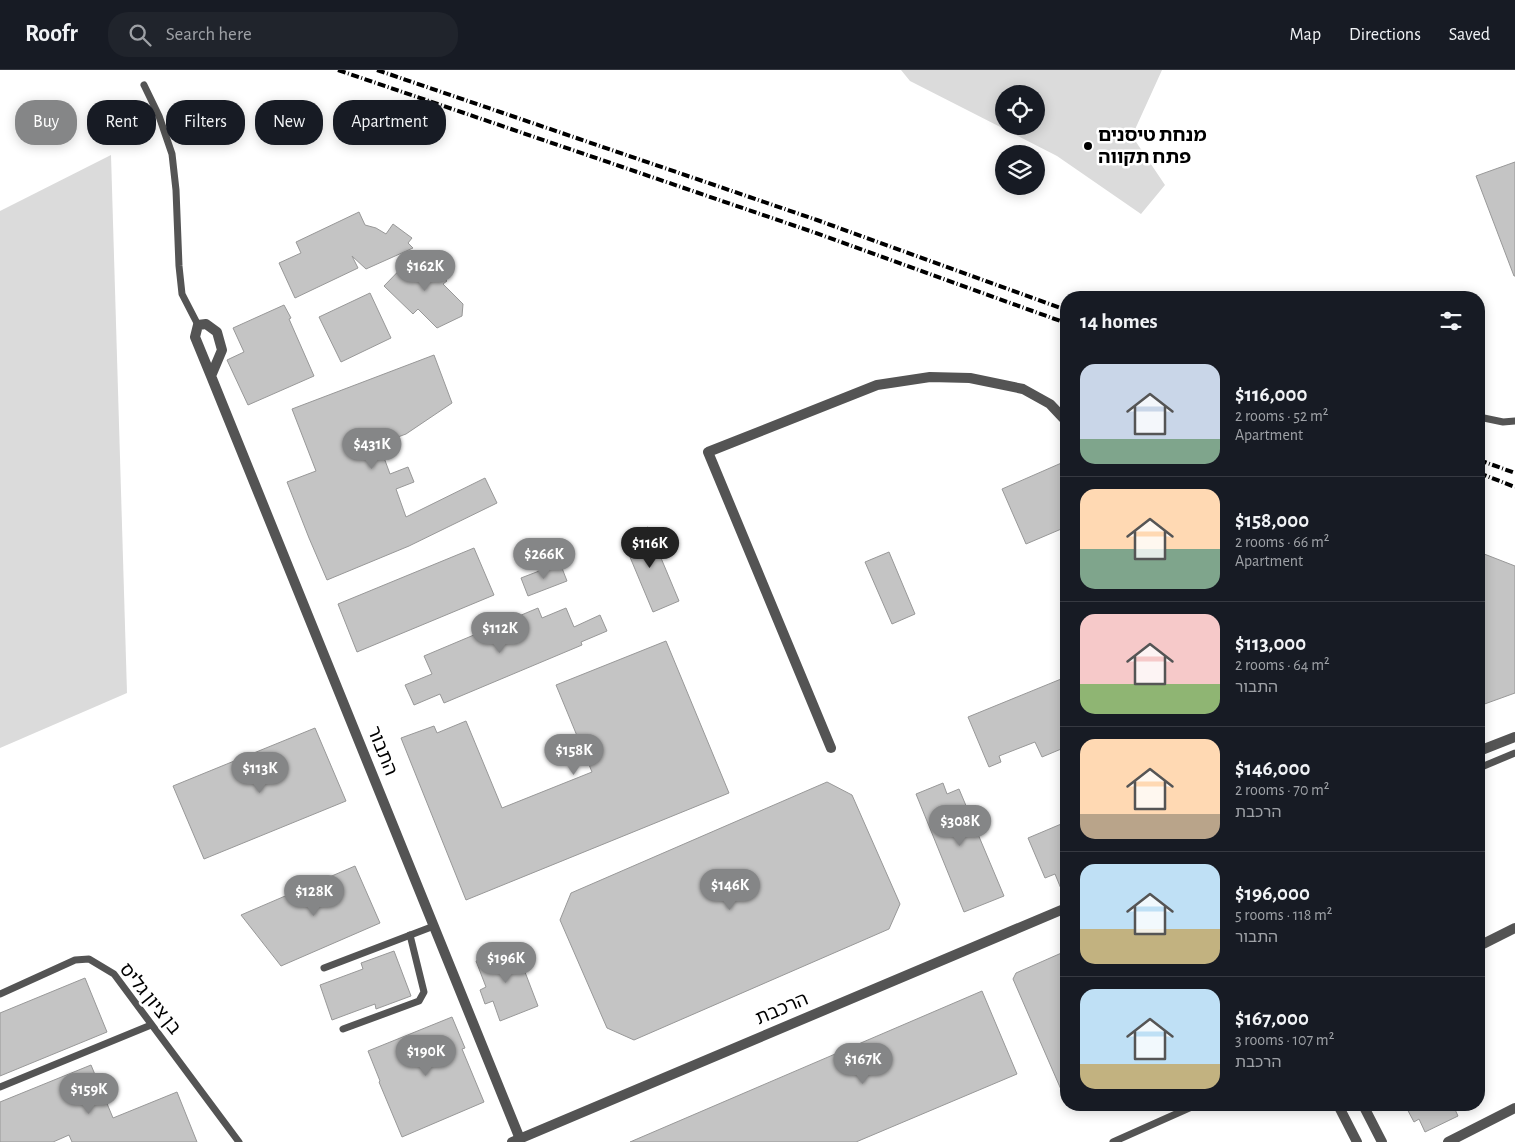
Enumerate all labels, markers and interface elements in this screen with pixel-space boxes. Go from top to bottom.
search box [108,12,458,57]
icon: search [126,21,154,49]
text: Roofr [25,22,78,46]
text: Search here [166,25,252,44]
text: Map [1290,26,1321,44]
text: Directions [1349,26,1421,44]
text: Saved [1449,26,1490,44]
map controls [995,85,1045,195]
button: locate [995,85,1045,135]
chip: Buy [15,100,77,145]
chip: Rent [87,100,156,145]
chip: Filters [166,100,245,145]
chip: New [255,100,323,145]
chip: Apartment [333,100,446,145]
place label: מנחת טיסנים פתח תקווה [1098,126,1207,167]
marker: מנחת טיסנים פתח תקווה [1082,140,1094,152]
button: layers [995,145,1045,195]
pin: $162K [390,250,460,292]
text: $162K [406,258,444,274]
icon: filters [1437,307,1465,335]
text: 14 homes [1080,311,1158,332]
icon: home [1120,384,1180,444]
text: $116,000 [1235,384,1307,405]
text: 2 rooms · 52 m² [1235,408,1328,424]
text: Apartment [1235,427,1303,443]
pin: $431K [337,428,407,470]
text: $431K [353,436,391,452]
icon: home [1120,509,1180,569]
text: $158,000 [1235,510,1309,531]
pin: $116K [615,526,685,569]
text: 2 rooms · 66 m² [1235,534,1329,550]
text: $116K [632,535,668,551]
pin: $266K [509,538,579,580]
text: $266K [524,546,564,562]
text: Apartment [1235,553,1303,569]
pin: $112K [465,612,535,654]
text: $112K [482,620,518,636]
text: $113,000 [1235,633,1306,654]
icon: home [1120,634,1180,694]
text: 2 rooms · 64 m² [1235,657,1330,673]
text: התבור [1235,679,1278,695]
street label: התבור [364,724,400,778]
pin: $158K [539,734,609,776]
text: $158K [555,742,593,758]
pin: $113K [225,752,295,794]
text: $146,000 [1235,758,1310,779]
icon: home [1120,759,1180,819]
text: $113K [243,760,277,776]
text: 2 rooms · 70 m² [1235,782,1329,798]
pin: $308K [925,804,995,847]
text: הרכבת [1235,804,1281,820]
text: $308K [940,813,980,829]
pin: $146K [695,868,765,911]
pin: $128K [279,874,349,917]
text: $146K [711,877,749,893]
text: $128K [295,883,333,899]
text: $196,000 [1235,883,1310,904]
icon: home [1120,884,1180,944]
text: 5 rooms · 118 m² [1235,907,1332,923]
text: התבור [1235,929,1278,945]
pin: $196K [471,942,541,984]
text: $196K [487,950,525,966]
street label: בן ציון גליס [116,960,184,1038]
street label: הרכבת [753,989,811,1029]
text: $167,000 [1235,1008,1309,1029]
icon: home [1120,1009,1180,1069]
text: 3 rooms · 107 m² [1235,1032,1334,1048]
pin: $190K [391,1034,461,1077]
pin: $167K [828,1042,898,1085]
text: $190K [407,1043,445,1059]
text: $167K [845,1051,881,1067]
text: הרכבת [1235,1054,1281,1070]
pin: $159K [54,1072,124,1115]
text: $159K [71,1081,107,1097]

